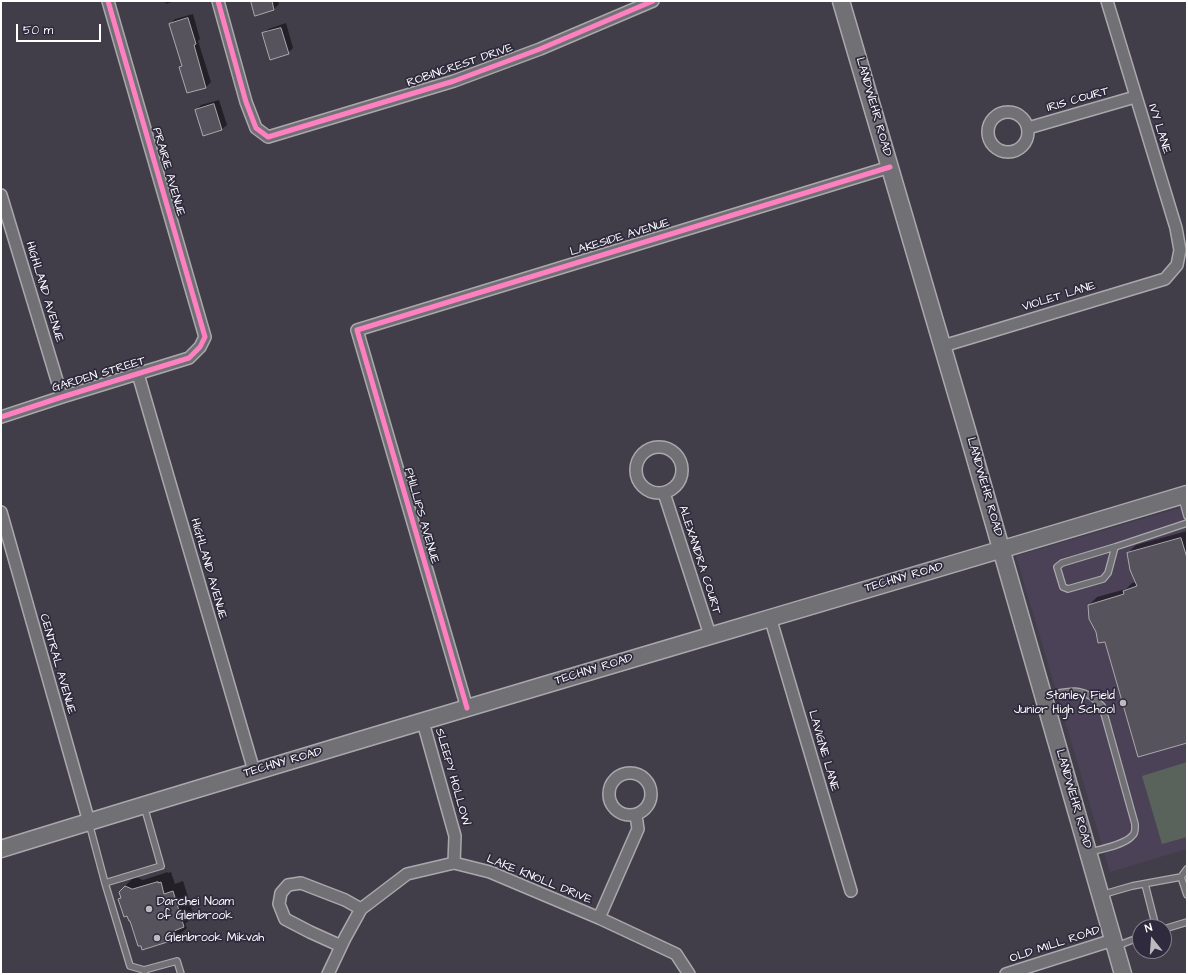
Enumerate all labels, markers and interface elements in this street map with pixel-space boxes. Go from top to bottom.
scale bar [18,16,103,42]
text: 50 m [23,22,53,39]
street label: ROBINCREST DRIVE [405,41,515,91]
street label: LANDWEHR ROAD [852,56,894,158]
street label: IRIS COURT [1045,84,1111,116]
street label: IVY LANE [1145,102,1173,156]
street label: PRAIRIE AVENUE [148,126,188,218]
street label: LAKESIDE AVENUE [569,216,671,260]
street label: HIGHLAND AVENUE [22,240,66,344]
street label: VIOLET LANE [1021,279,1097,315]
street label: GARDEN STREET [50,354,148,396]
street label: LANDWEHR ROAD [963,436,1005,538]
street label: PHILLIPS AVENUE [400,466,442,566]
street label: ALEXANDRA COURT [675,504,723,616]
street label: HIGHLAND AVENUE [187,517,229,621]
street label: TECHNY ROAD [863,560,945,596]
street label: CENTRAL AVENUE [36,612,78,716]
street label: TECHNY ROAD [553,651,635,689]
place label: Stanley Field Junior High School [1014,689,1115,717]
marker: Stanley Field Junior High School [1118,698,1128,708]
street label: LAVIGNE LANE [805,709,841,793]
street label: SLEEPY HOLLOW [431,727,473,827]
street label: TECHNY ROAD [242,745,324,781]
street label: LANDWEHR ROAD [1052,748,1094,850]
street label: LAKE KNOLL DRIVE [484,852,594,908]
place label: Darchei Noam of Glenbrook [157,895,234,923]
marker: Darchei Noam of Glenbrook [144,904,154,914]
north arrow [1132,919,1172,959]
text: N [1143,920,1154,936]
street label: OLD MILL ROAD [1008,924,1102,966]
place label: Glenbrook Mikvah [165,931,264,945]
marker: Glenbrook Mikvah [152,933,162,943]

